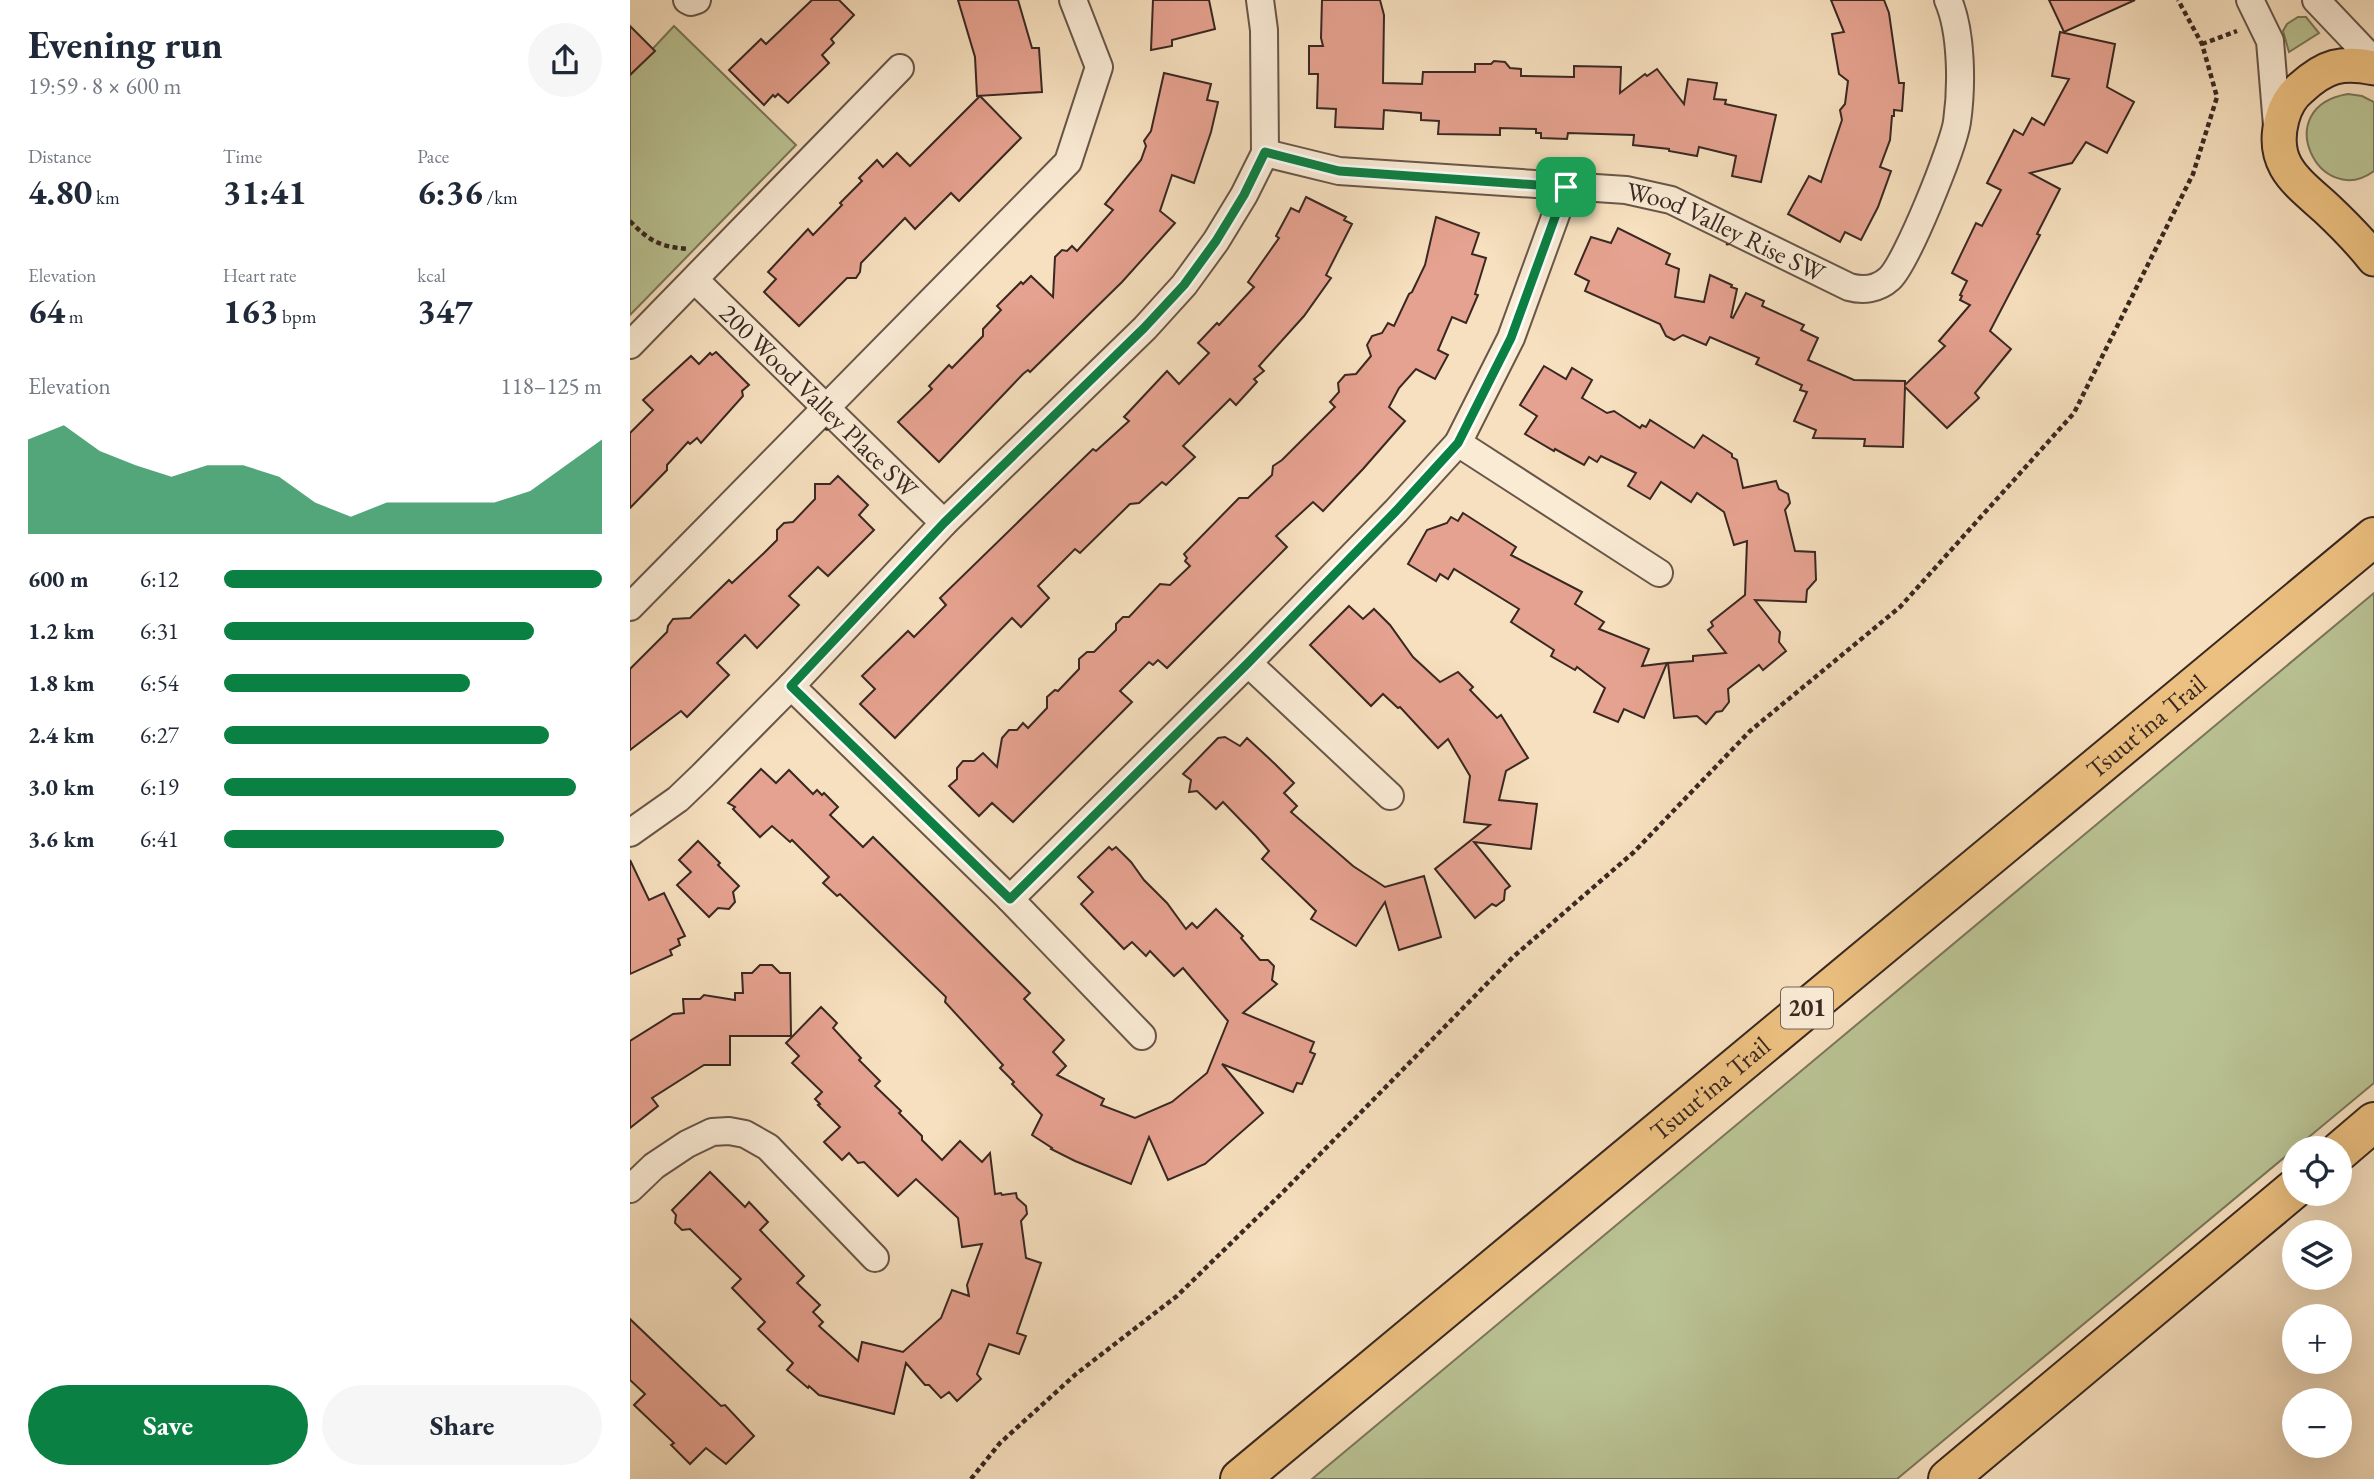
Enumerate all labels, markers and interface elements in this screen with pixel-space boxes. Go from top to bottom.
text: Evening run [28,20,223,69]
button: share [528,23,602,97]
text: 19:59 · 8 × 600 m [28,71,181,101]
text: Distance [28,144,91,169]
text: Time [223,144,262,169]
text: Pace [417,144,449,169]
pin [1536,157,1596,217]
icon: arrive [1547,168,1585,206]
text: 4.80 [28,169,92,214]
text: 31:41 [223,169,307,214]
text: 6:36 [417,169,483,214]
street label: Wood Valley Rise SW [1623,174,1832,290]
text: km [92,185,120,210]
text: /km [483,185,518,210]
text: Elevation [28,263,96,288]
text: Heart rate [223,263,296,288]
text: kcal [417,263,446,288]
text: 64 [28,288,65,333]
text: 163 [223,288,278,333]
text: 347 [417,288,473,333]
street label: 200 Wood Valley Place SW [712,296,926,506]
text: m [65,304,84,329]
text: bpm [278,304,316,329]
text: Elevation [28,371,111,401]
text: 118–125 m [501,371,602,401]
text: 600 m [28,564,89,594]
text: 6:12 [140,564,179,594]
text: 1.2 km [28,616,95,646]
text: 6:31 [140,616,179,646]
street label: Tsuut'ina Trail [2079,666,2213,786]
text: 1.8 km [28,668,95,698]
text: 6:54 [140,668,179,698]
text: 2.4 km [28,720,95,750]
text: 6:27 [140,720,179,750]
text: 3.0 km [28,772,95,802]
text: 6:19 [140,772,179,802]
text: 3.6 km [28,824,95,854]
text: 6:41 [140,824,179,854]
road number: 201 [1781,988,1833,1028]
street label: Tsuut'ina Trail [1643,1029,1777,1148]
map controls [2282,1136,2352,1458]
button: locate [2282,1136,2352,1206]
button: layers [2282,1220,2352,1290]
button: + [2282,1304,2352,1374]
button: Save [28,1385,308,1465]
button: Share [322,1385,602,1465]
button: − [2282,1388,2352,1458]

